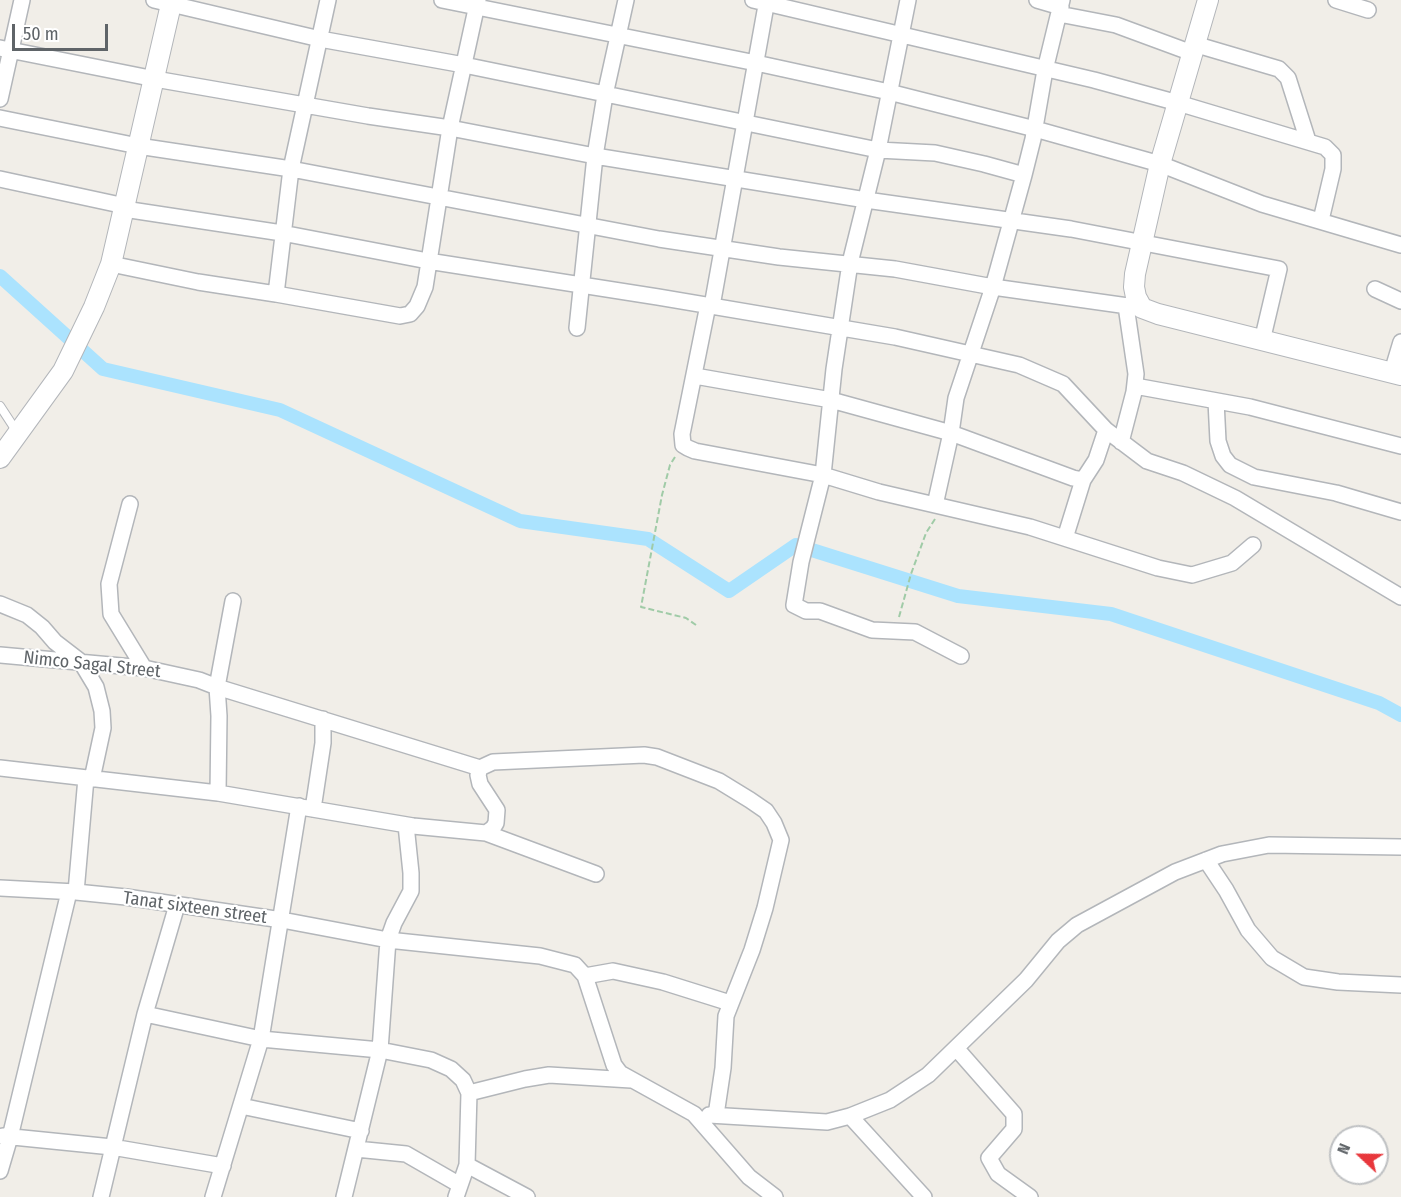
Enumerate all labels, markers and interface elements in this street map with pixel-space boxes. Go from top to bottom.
scale bar [15,12,111,50]
text: 50 m [23,23,59,45]
street label: Nimco Sagal Street [22,647,162,683]
street label: Tanat sixteen street [122,887,268,929]
north arrow [1329,1125,1389,1185]
text: N [1333,1141,1354,1157]

